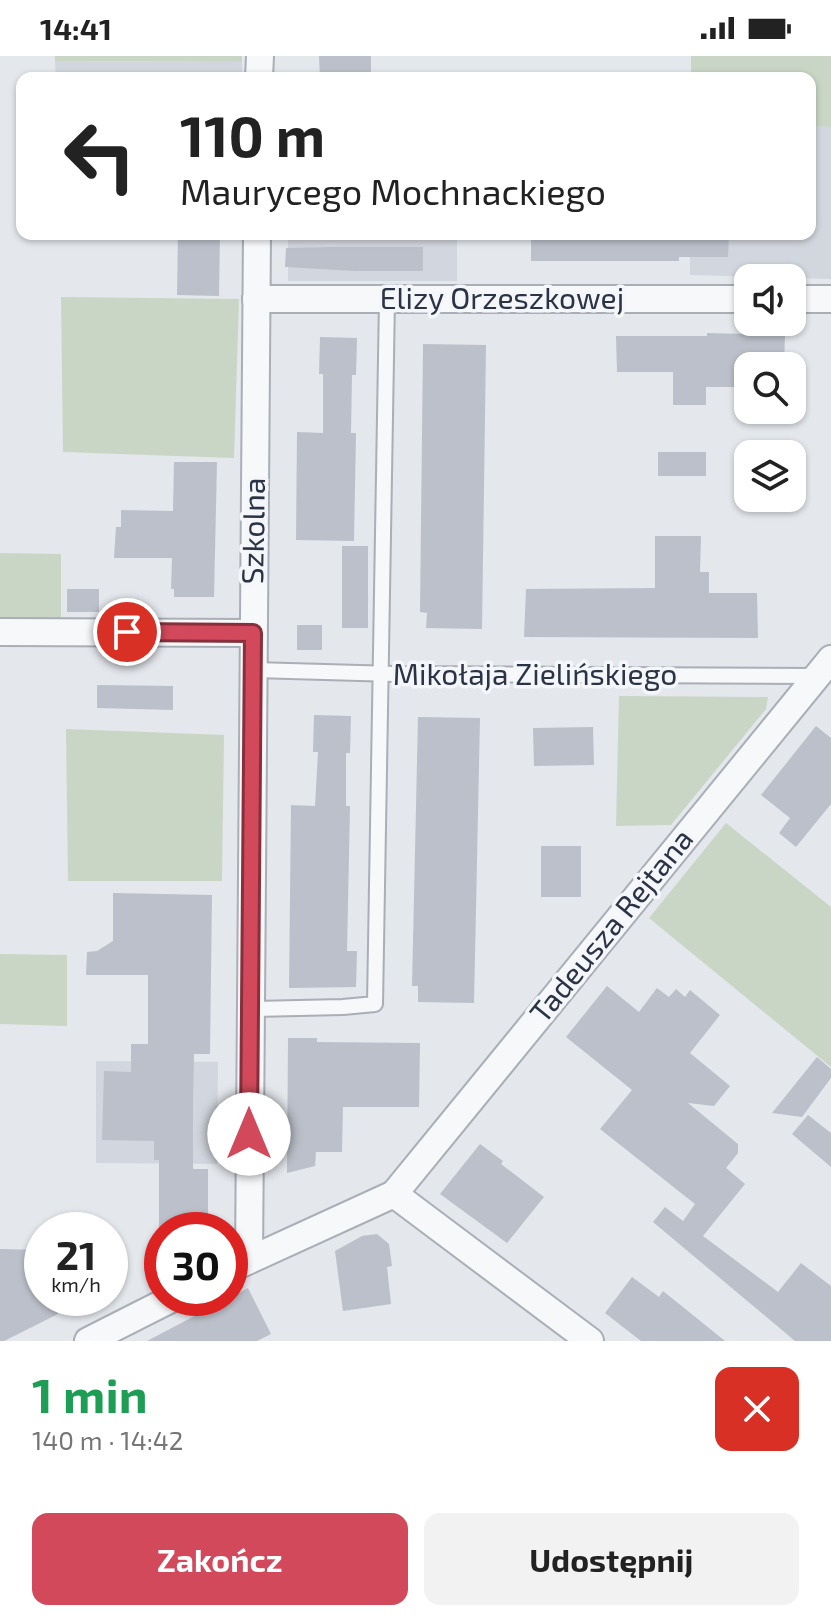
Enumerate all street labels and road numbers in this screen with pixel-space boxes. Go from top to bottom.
street label: Elizy Orzeszkowej [380,279,624,315]
street label: Szkolna [233,477,271,585]
street label: Mikołaja Zielińskiego [393,655,677,691]
street label: Tadeusza Rejtana [521,821,700,1029]

